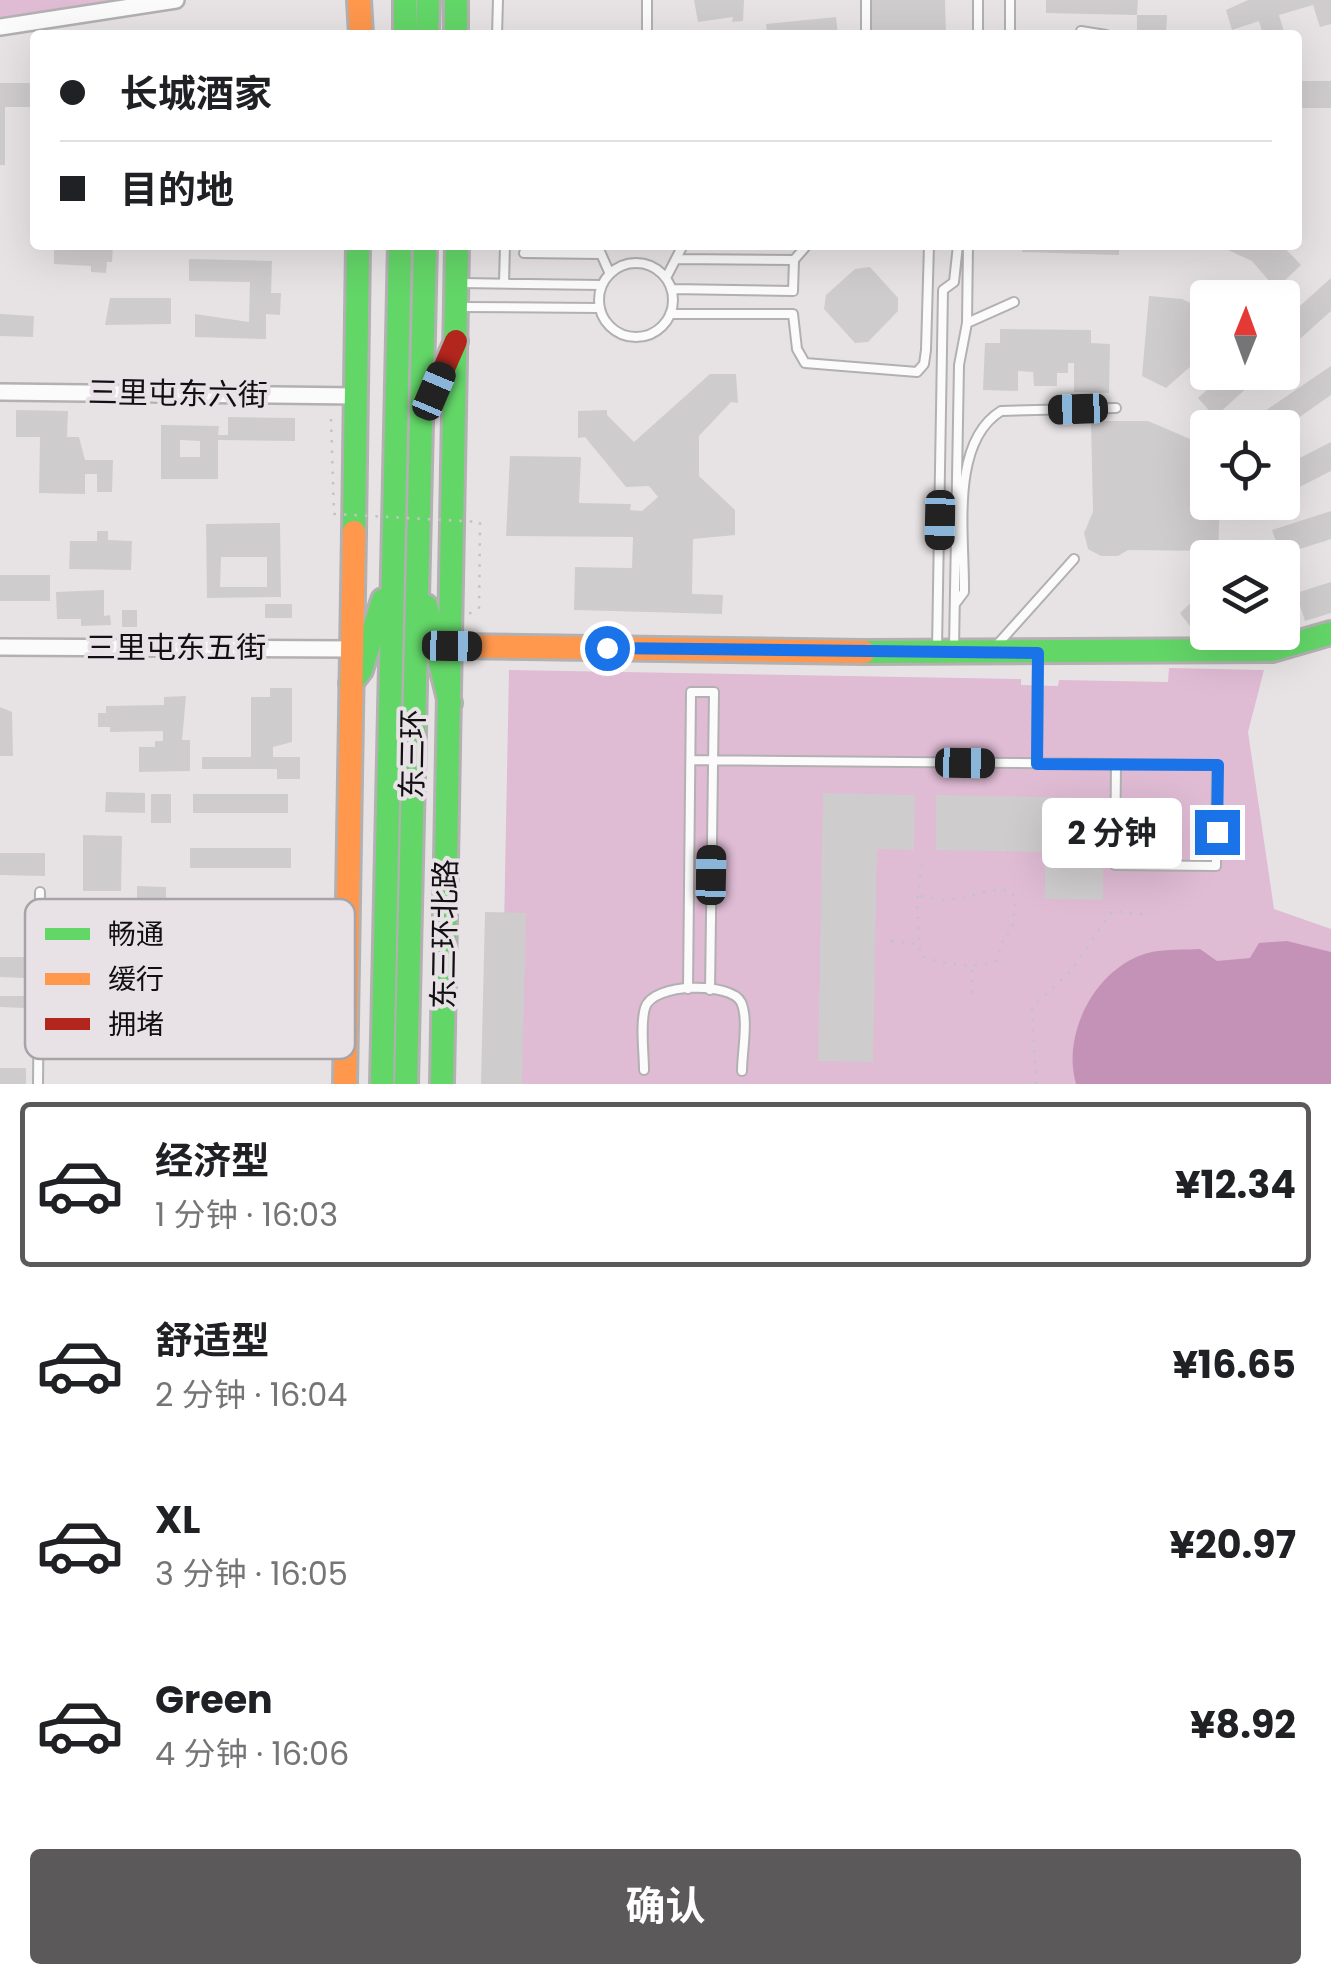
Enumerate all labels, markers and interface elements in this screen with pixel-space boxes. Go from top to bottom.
text: 长城酒家 [120,67,272,120]
text: 目的地 [120,163,234,216]
north arrow [1190,280,1300,390]
map controls [1190,280,1300,650]
car [408,358,460,424]
street label: 三里屯东六街 [88,370,268,417]
car [1047,393,1109,425]
button: locate [1190,410,1300,520]
car [924,490,956,550]
button: layers [1190,540,1300,650]
street label: 三里屯东五街 [86,626,266,669]
route start [585,626,630,671]
car [422,630,482,662]
street label: 东三环 [390,709,435,799]
car [935,747,995,779]
callout: 2 分钟 [1042,797,1182,867]
text: 2 分钟 [1067,810,1157,855]
route end [1195,810,1240,855]
car [695,845,727,905]
street label: 东三环北路 [422,859,467,1009]
legend [25,899,355,1059]
text: 畅通 [108,915,164,954]
text: 缓行 [108,960,164,999]
text: 拥堵 [108,1005,164,1044]
text: 经济型 [155,1134,269,1187]
icon: car [35,1140,125,1230]
text: ¥12.34 [1175,1158,1296,1211]
text: 1 分钟 · 16:03 [155,1192,338,1237]
text: 舒适型 [155,1314,269,1367]
icon: car [35,1320,125,1410]
text: ¥16.65 [1172,1338,1296,1391]
text: 2 分钟 · 16:04 [155,1372,347,1417]
text: XL [155,1493,200,1546]
icon: car [35,1500,125,1590]
text: ¥20.97 [1170,1518,1296,1571]
text: 3 分钟 · 16:05 [155,1551,348,1596]
text: Green [155,1673,273,1726]
icon: car [35,1680,125,1770]
text: ¥8.92 [1190,1698,1296,1751]
text: 4 分钟 · 16:06 [155,1731,349,1776]
button: 确认 [30,1849,1301,1964]

